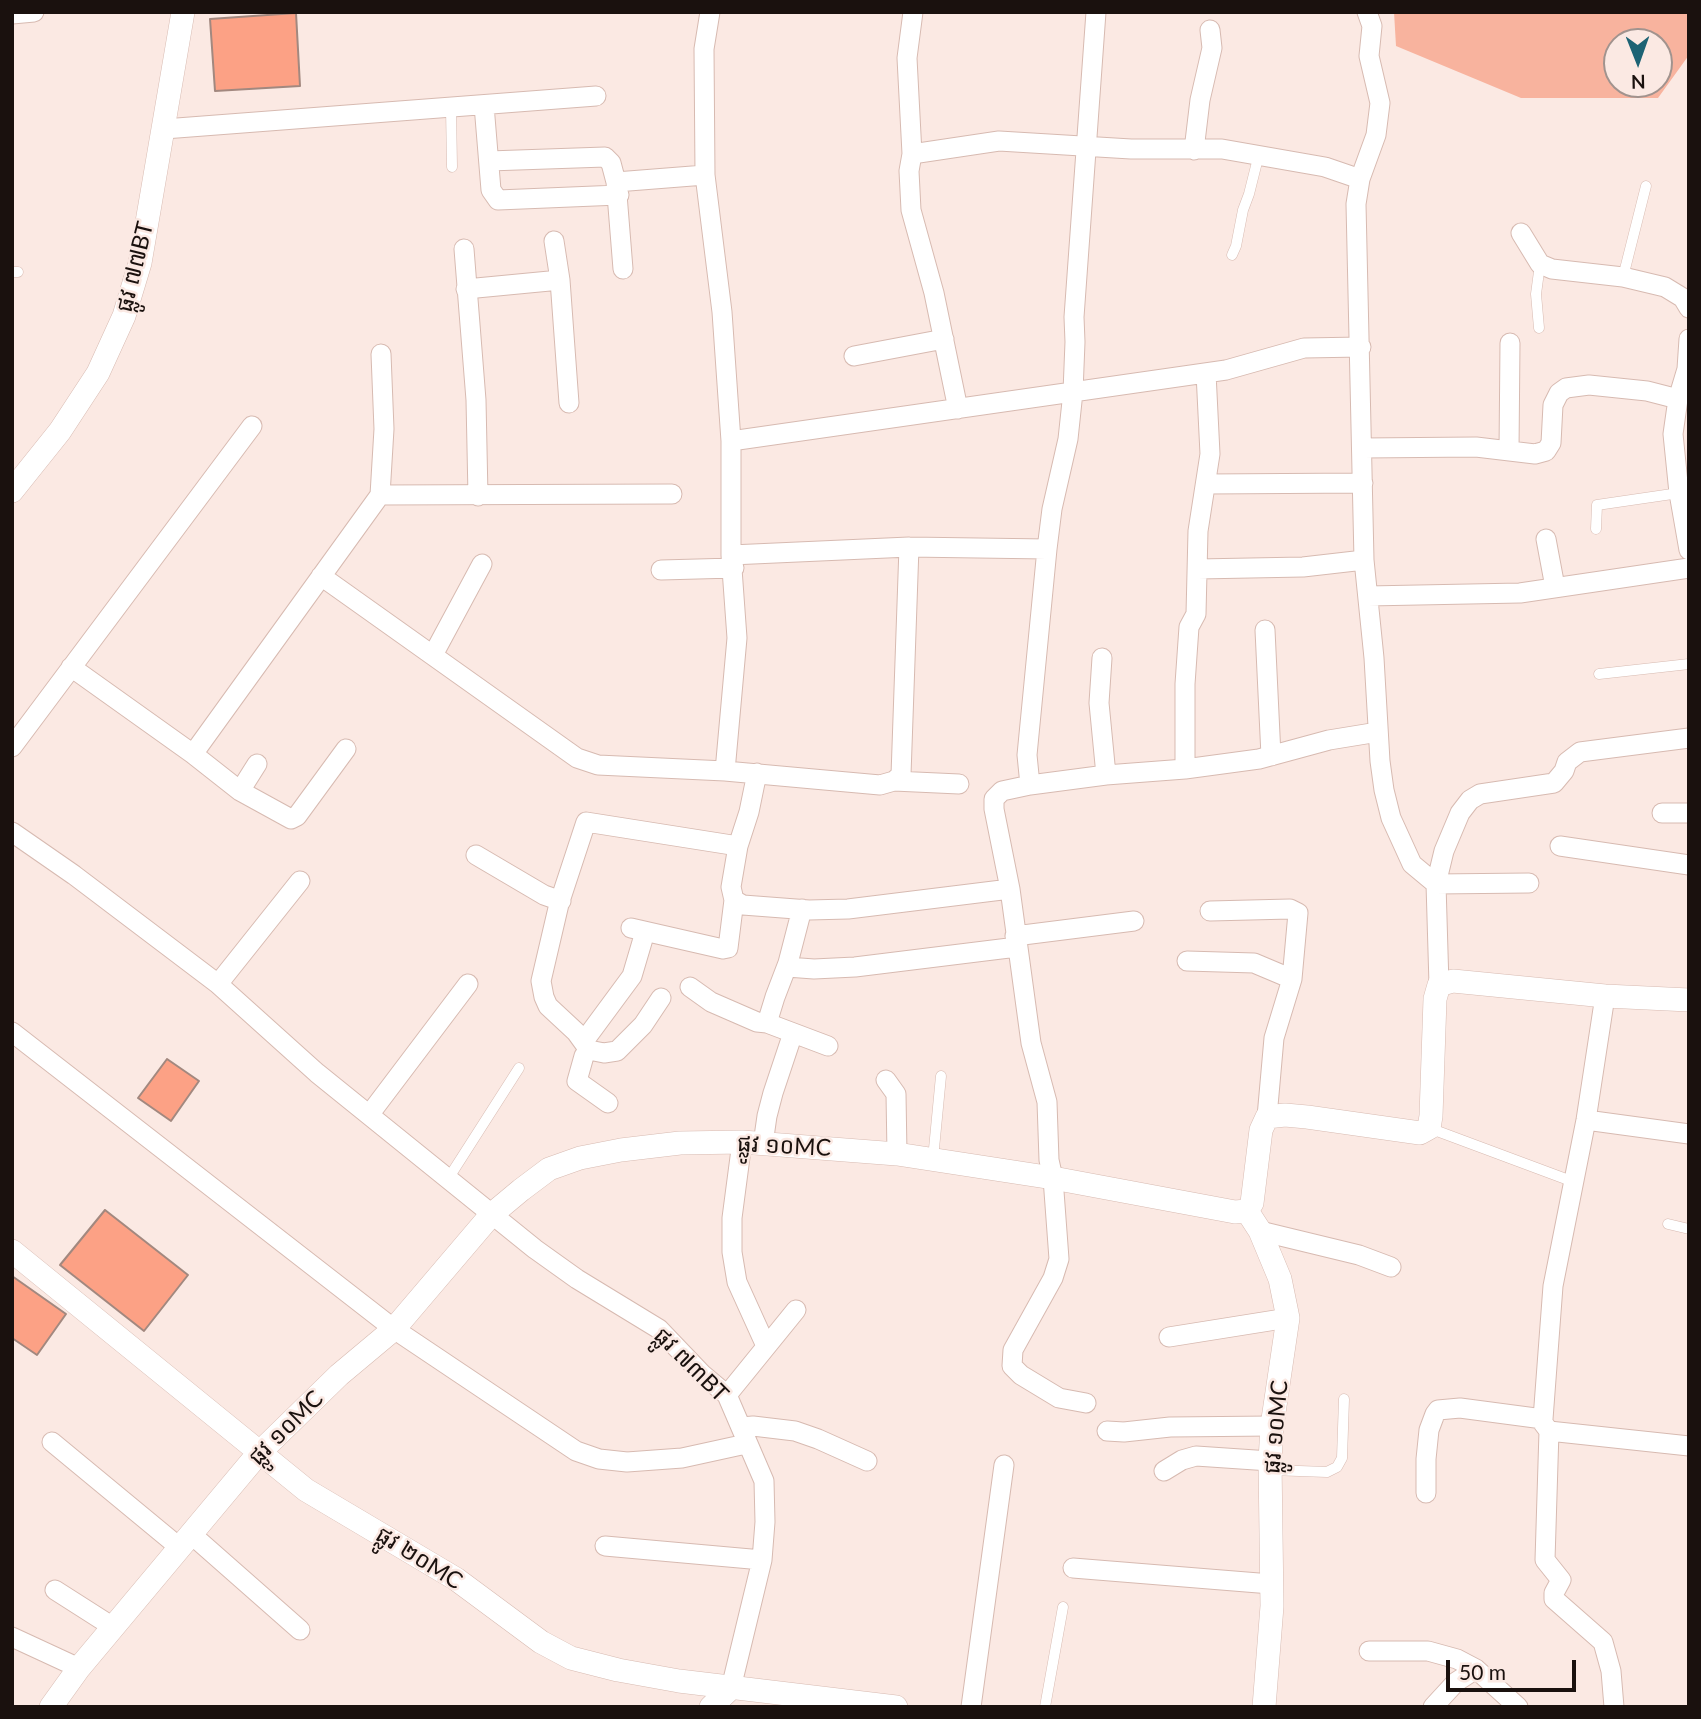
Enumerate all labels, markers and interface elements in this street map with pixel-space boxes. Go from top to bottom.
north arrow [1603,28,1673,98]
text: N [1631,71,1646,94]
street label: ផ្លូវ ៧៧BT [110,219,160,315]
street label: ផ្លូវ ១០MC [736,1130,832,1162]
street label: ផ្លូវ ៧៣BT [648,1322,734,1408]
street label: ផ្លូវ ១០MC [1258,1379,1294,1475]
street label: ផ្លូវ ១០MC [243,1385,329,1471]
street label: ផ្លូវ ២០MC [371,1521,467,1595]
scale bar [1449,1646,1578,1690]
text: 50 m [1459,1659,1506,1684]

